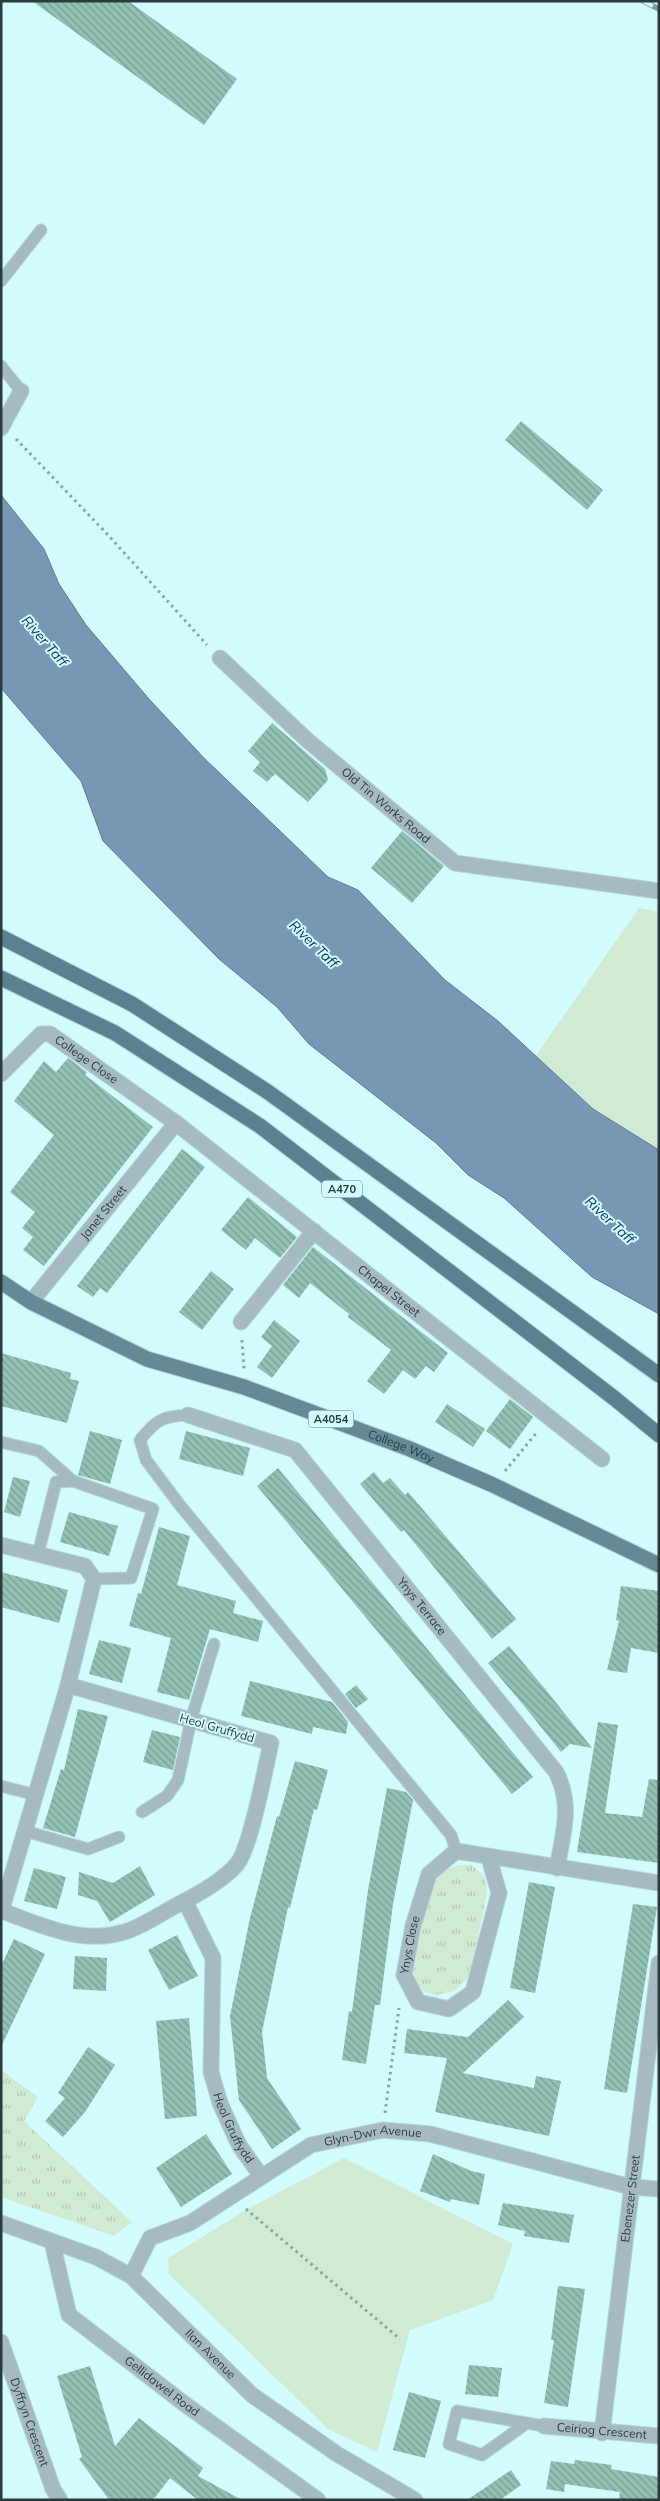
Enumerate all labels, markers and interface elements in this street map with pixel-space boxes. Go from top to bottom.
water label: River Taff [18,612,73,671]
street label: Old Tin Works Road [339,764,434,846]
water label: River Taff [286,916,343,973]
street label: College Close [52,1032,121,1087]
road number: A470 [322,1180,362,1198]
street label: Janet Street [77,1182,129,1242]
water label: River Taff [581,1192,640,1248]
street label: Chapel Street [355,1261,423,1320]
road number: A4054 [308,1410,354,1428]
street label: College Way [366,1426,437,1466]
street label: Ynys Terrace [394,1574,450,1638]
street label: Heol Gruffydd [178,1710,256,1745]
street label: Ynys Close [396,1914,423,1976]
street label: Heol Gruffydd [210,2091,258,2166]
street label: Glyn-Dwr Avenue [322,2122,422,2149]
street label: Ebenezer Street [617,2154,643,2243]
street label: Ilan Avenue [182,2325,239,2382]
street label: Gellidawel Road [122,2352,203,2419]
street label: Dyffryn Crescent [7,2376,52,2468]
street label: Ceiriog Crescent [556,2419,647,2442]

